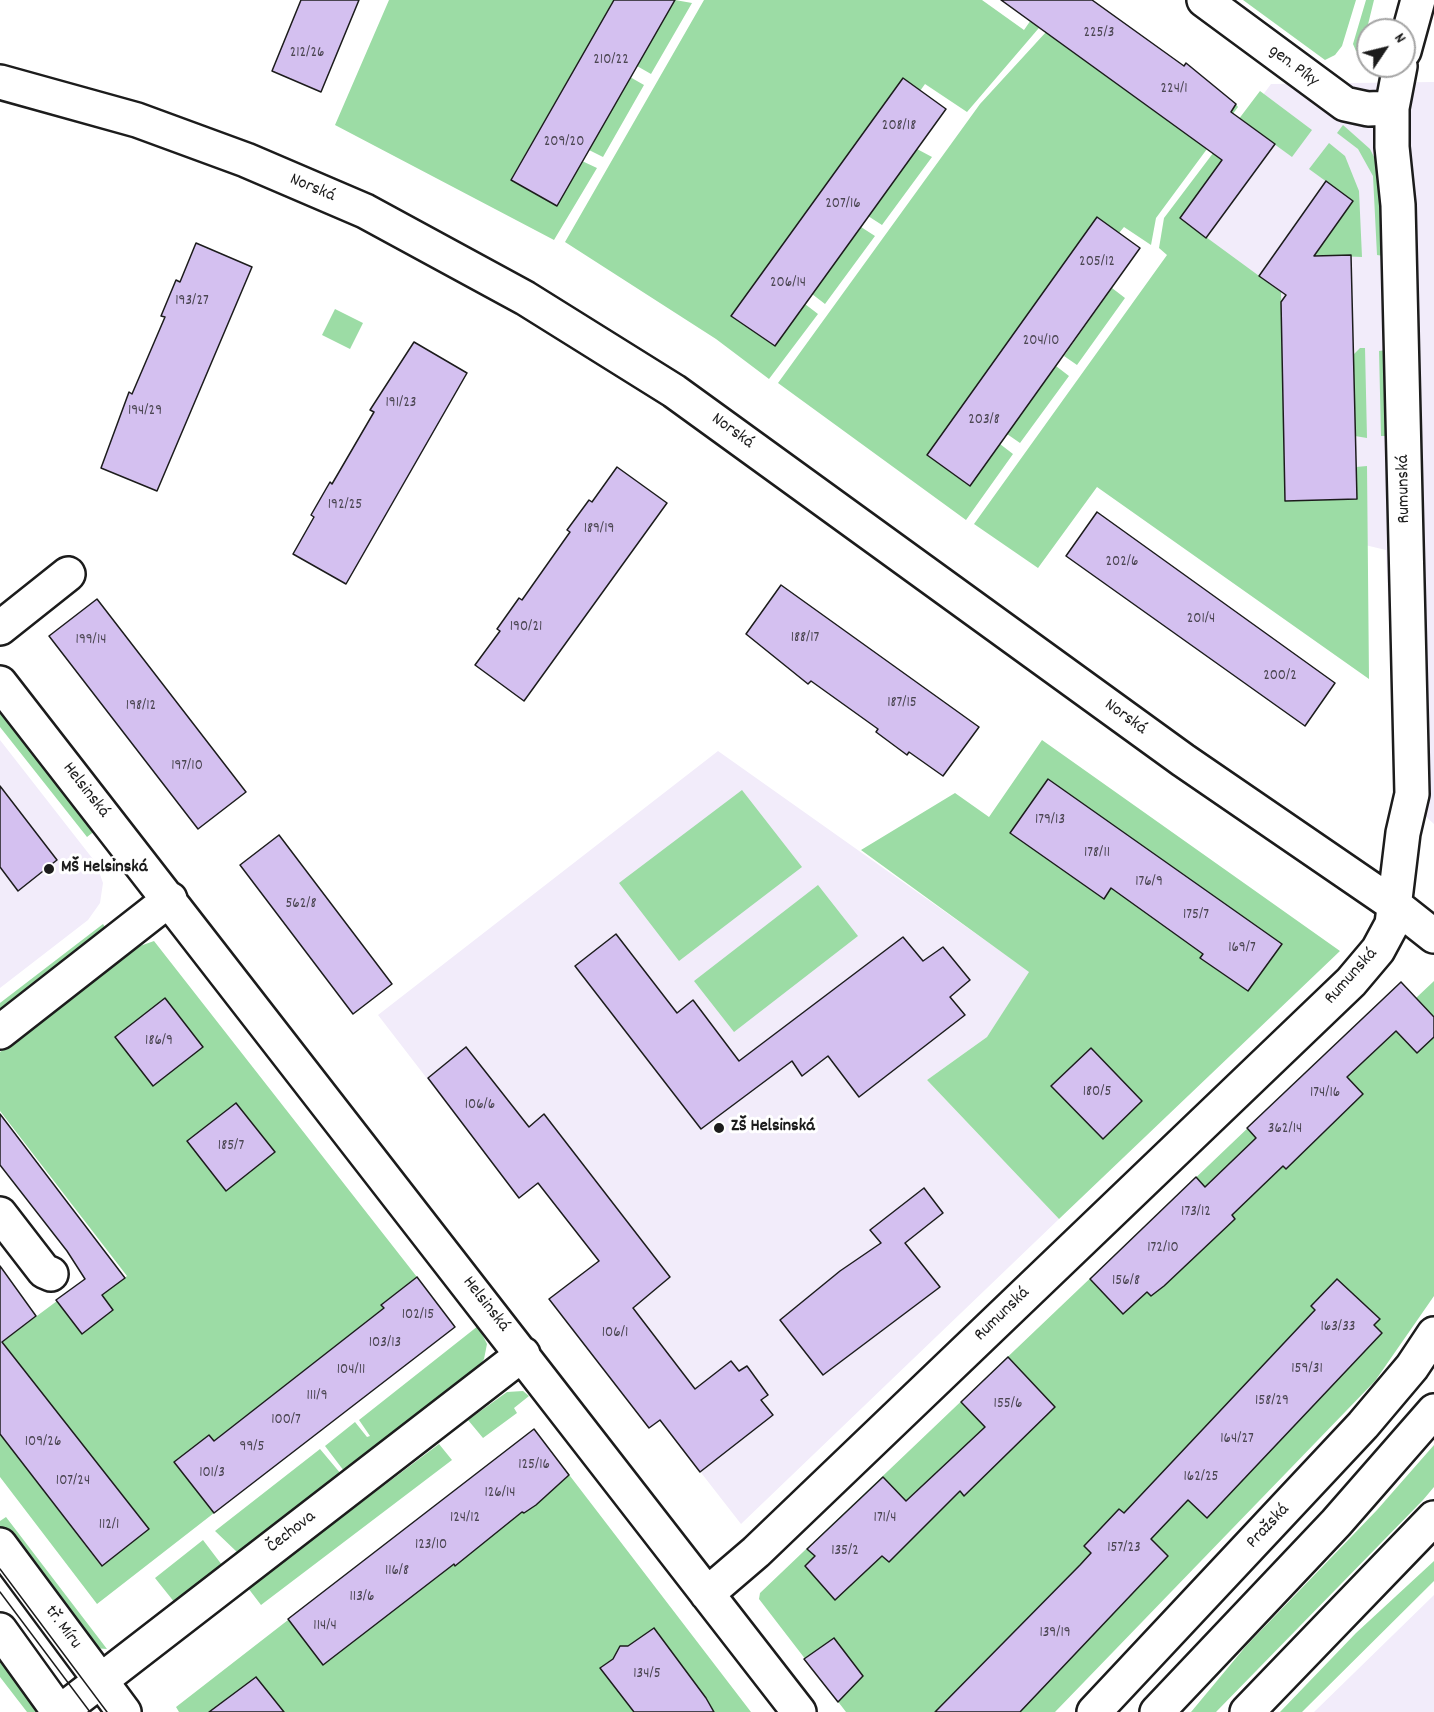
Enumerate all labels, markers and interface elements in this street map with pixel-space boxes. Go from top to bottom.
north arrow [1356,18,1416,78]
house number: 225/3 [1084,25,1114,43]
text: N [1388,29,1411,48]
street label: gen. Píky [1264,41,1322,93]
house number: 212/26 [290,45,324,63]
house number: 210/22 [593,52,629,70]
house number: 224/1 [1161,81,1187,99]
house number: 208/18 [882,118,916,136]
house number: 209/20 [544,134,584,152]
street label: Norská [286,170,338,208]
house number: 207/16 [825,196,861,214]
house number: 205/12 [1079,254,1115,272]
house number: 206/14 [770,275,806,293]
house number: 193/27 [175,293,209,311]
house number: 204/10 [1023,333,1059,351]
house number: 191/23 [386,395,416,413]
house number: 194/29 [128,403,162,421]
street label: Norská [706,409,758,455]
house number: 203/8 [968,412,1000,430]
street label: Rumunská [1394,454,1416,524]
house number: 192/25 [328,497,362,515]
house number: 189/19 [584,521,614,539]
house number: 202/6 [1106,554,1138,572]
house number: 201/4 [1187,611,1215,629]
house number: 190/21 [510,619,542,637]
house number: 188/17 [791,630,819,648]
house number: 199/14 [76,632,106,650]
house number: 200/2 [1263,668,1297,686]
house number: 187/15 [887,695,917,713]
street label: Norská [1099,695,1151,741]
house number: 198/12 [126,698,156,716]
house number: 197/10 [171,758,203,776]
street label: Helsinská [57,759,113,823]
house number: 179/13 [1035,812,1065,830]
house number: 178/11 [1084,845,1110,863]
place label: MŠ Helsinská [61,858,148,880]
marker: MŠ Helsinská [42,862,56,876]
house number: 176/9 [1135,874,1163,892]
house number: 562/8 [285,896,317,914]
house number: 175/7 [1183,907,1209,925]
house number: 169/7 [1228,940,1256,958]
street label: Rumunská [1321,944,1383,1010]
house number: 186/9 [145,1033,173,1051]
house number: 180/5 [1083,1084,1111,1102]
house number: 174/16 [1310,1085,1340,1103]
house number: 106/6 [465,1097,495,1115]
place label: ZŠ Helsinská [731,1117,815,1139]
marker: ZŠ Helsinská [712,1121,726,1135]
house number: 362/14 [1268,1121,1302,1139]
house number: 185/7 [218,1138,244,1156]
house number: 173/12 [1181,1204,1211,1222]
house number: 172/10 [1147,1240,1179,1258]
street label: Helsinská [457,1273,513,1337]
house number: 156/8 [1112,1273,1140,1291]
street label: Rumunská [971,1283,1035,1347]
house number: 102/15 [402,1307,434,1325]
house number: 163/33 [1321,1319,1355,1337]
house number: 106/1 [602,1325,628,1343]
house number: 103/13 [369,1335,401,1353]
house number: 159/31 [1291,1361,1323,1379]
house number: 104/11 [337,1362,365,1380]
house number: 111/9 [307,1388,327,1406]
house number: 158/29 [1255,1393,1289,1411]
house number: 155/6 [994,1396,1022,1414]
house number: 100/7 [271,1412,301,1430]
house number: 164/27 [1220,1431,1254,1449]
house number: 109/26 [25,1434,61,1452]
house number: 99/5 [240,1439,264,1457]
house number: 125/16 [518,1457,550,1475]
house number: 101/3 [199,1465,225,1483]
house number: 162/25 [1184,1469,1218,1487]
house number: 107/24 [56,1473,90,1491]
house number: 126/14 [485,1485,515,1503]
street label: Pražská [1243,1500,1295,1554]
street label: Čechova [263,1507,321,1559]
house number: 124/12 [450,1510,480,1528]
house number: 171/4 [874,1510,896,1528]
house number: 112/1 [99,1517,119,1535]
house number: 123/10 [415,1537,447,1555]
house number: 157/23 [1107,1540,1141,1558]
house number: 135/2 [831,1543,859,1561]
house number: 116/8 [385,1563,409,1581]
house number: 113/6 [350,1589,374,1607]
street label: tř. Míru [39,1602,85,1654]
house number: 114/4 [313,1618,337,1636]
house number: 139/19 [1039,1625,1071,1643]
house number: 134/5 [633,1666,661,1684]

